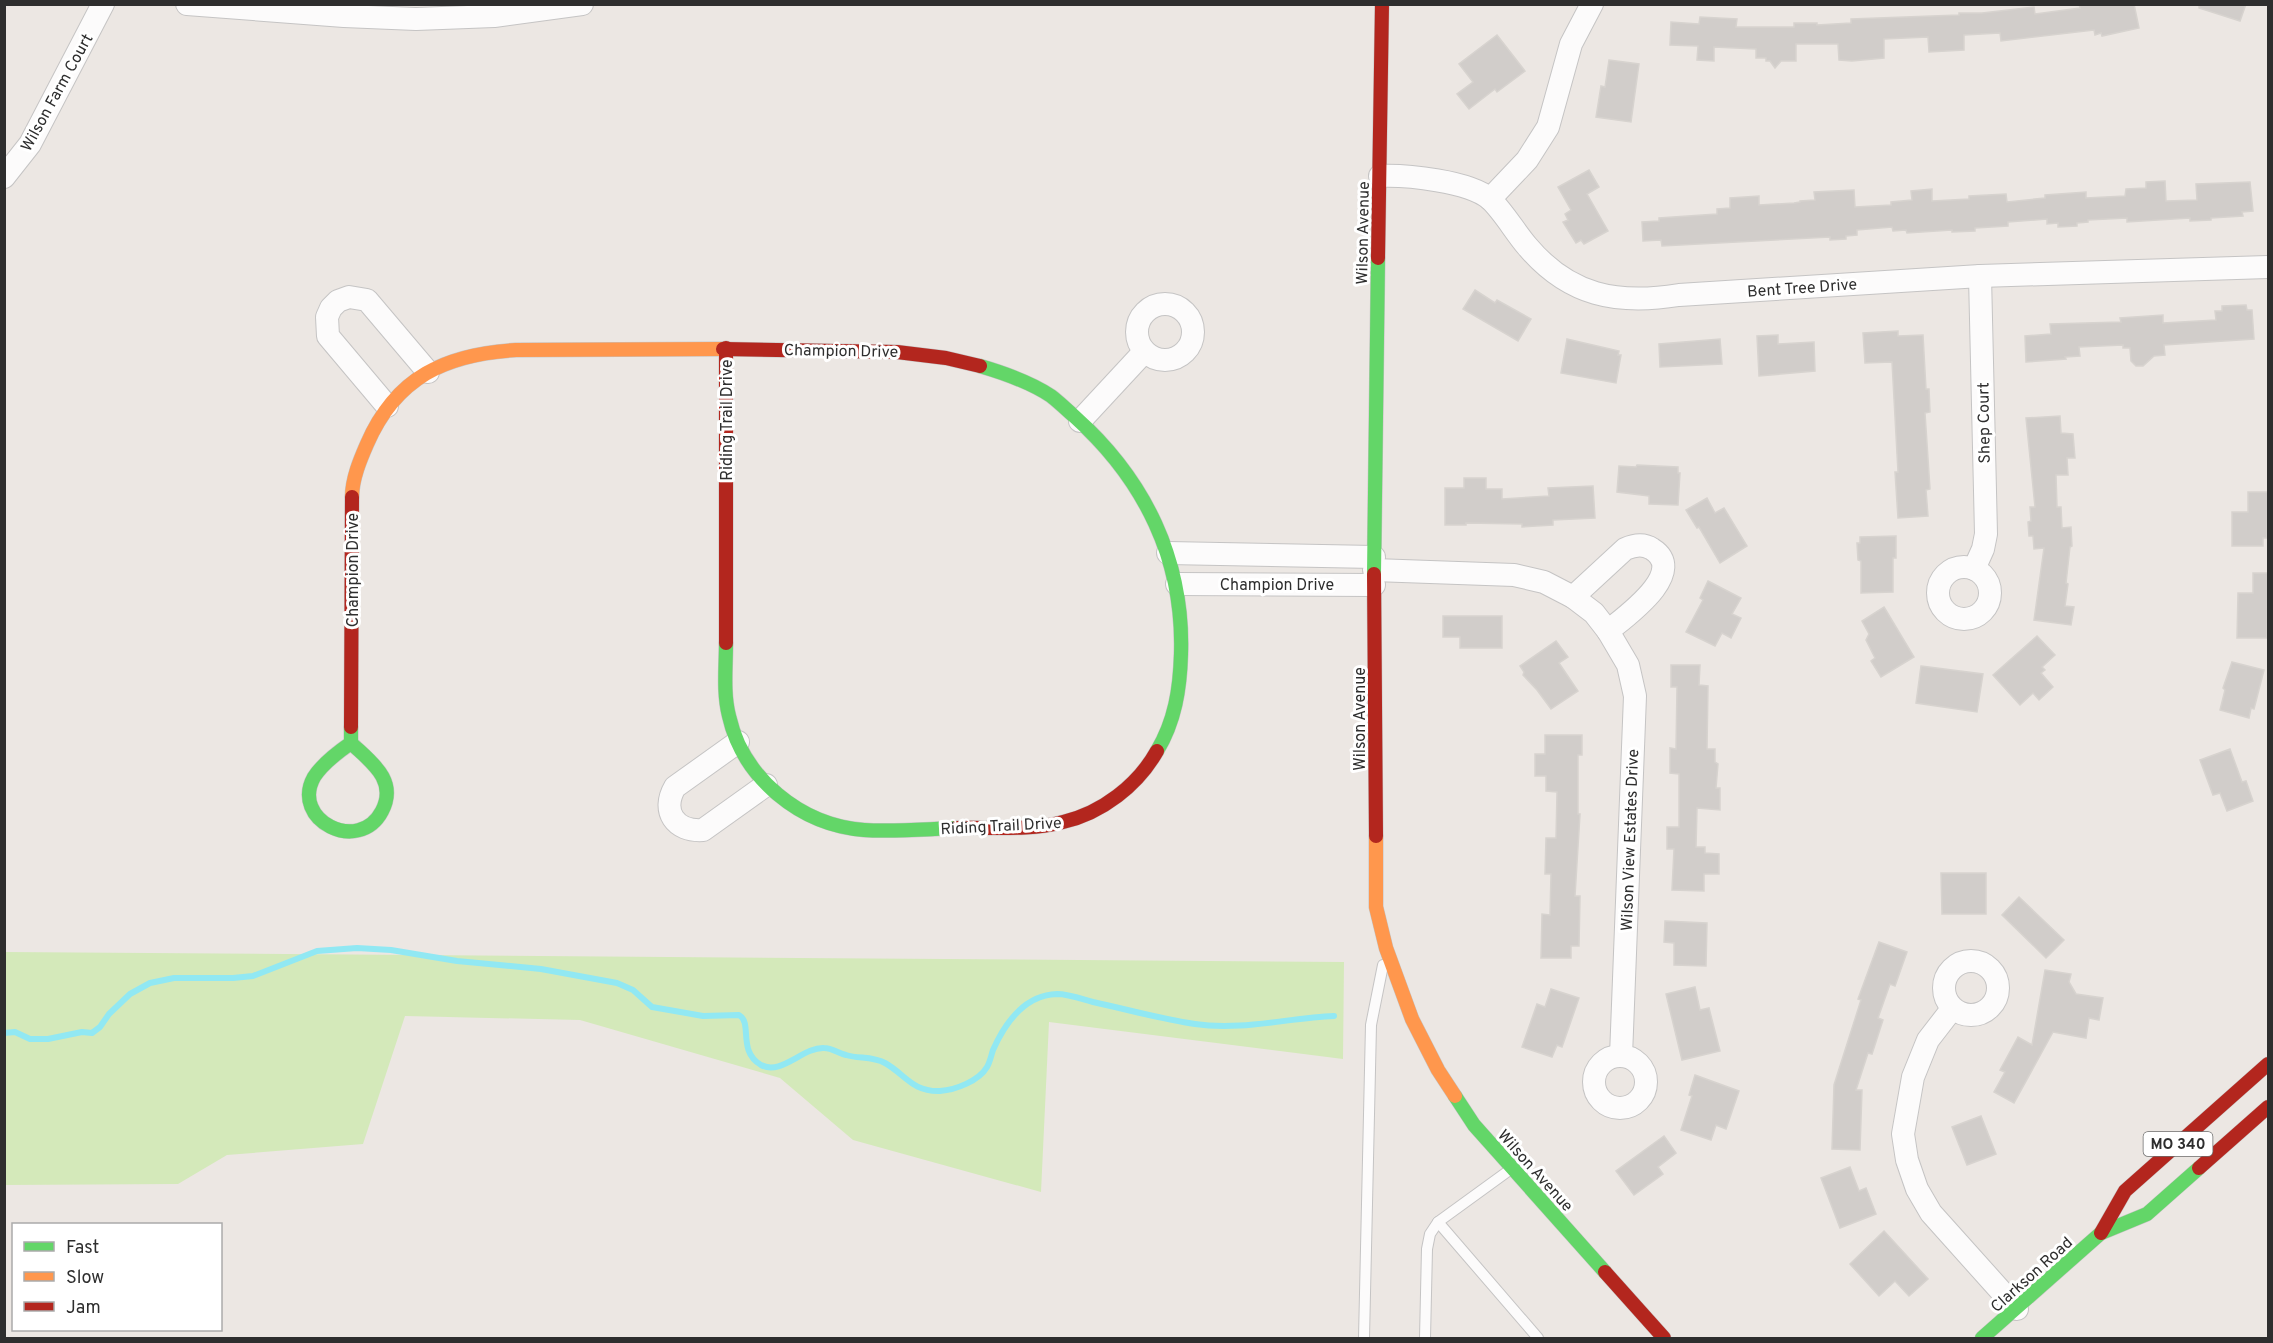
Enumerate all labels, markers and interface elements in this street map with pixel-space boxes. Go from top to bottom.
street label: Wilson Farm Court [17,31,98,155]
street label: Wilson Avenue [1353,181,1375,285]
street label: Bent Tree Drive [1746,275,1858,303]
street label: Champion Drive [784,341,898,363]
street label: Riding Trail Drive [718,359,738,481]
street label: Shep Court [1974,382,1996,464]
street label: Champion Drive [344,513,364,627]
street label: Champion Drive [1220,576,1334,596]
street label: Wilson Avenue [1351,667,1371,771]
street label: Wilson View Estates Drive [1618,749,1644,932]
street label: Riding Trail Drive [940,814,1062,840]
street label: Wilson Avenue [1492,1126,1577,1216]
road number: MO 340 [2144,1132,2212,1156]
legend [12,1223,222,1331]
street label: Clarkson Road [1987,1233,2077,1318]
text: Fast [66,1237,99,1260]
text: Slow [66,1267,104,1290]
text: Jam [66,1297,101,1320]

